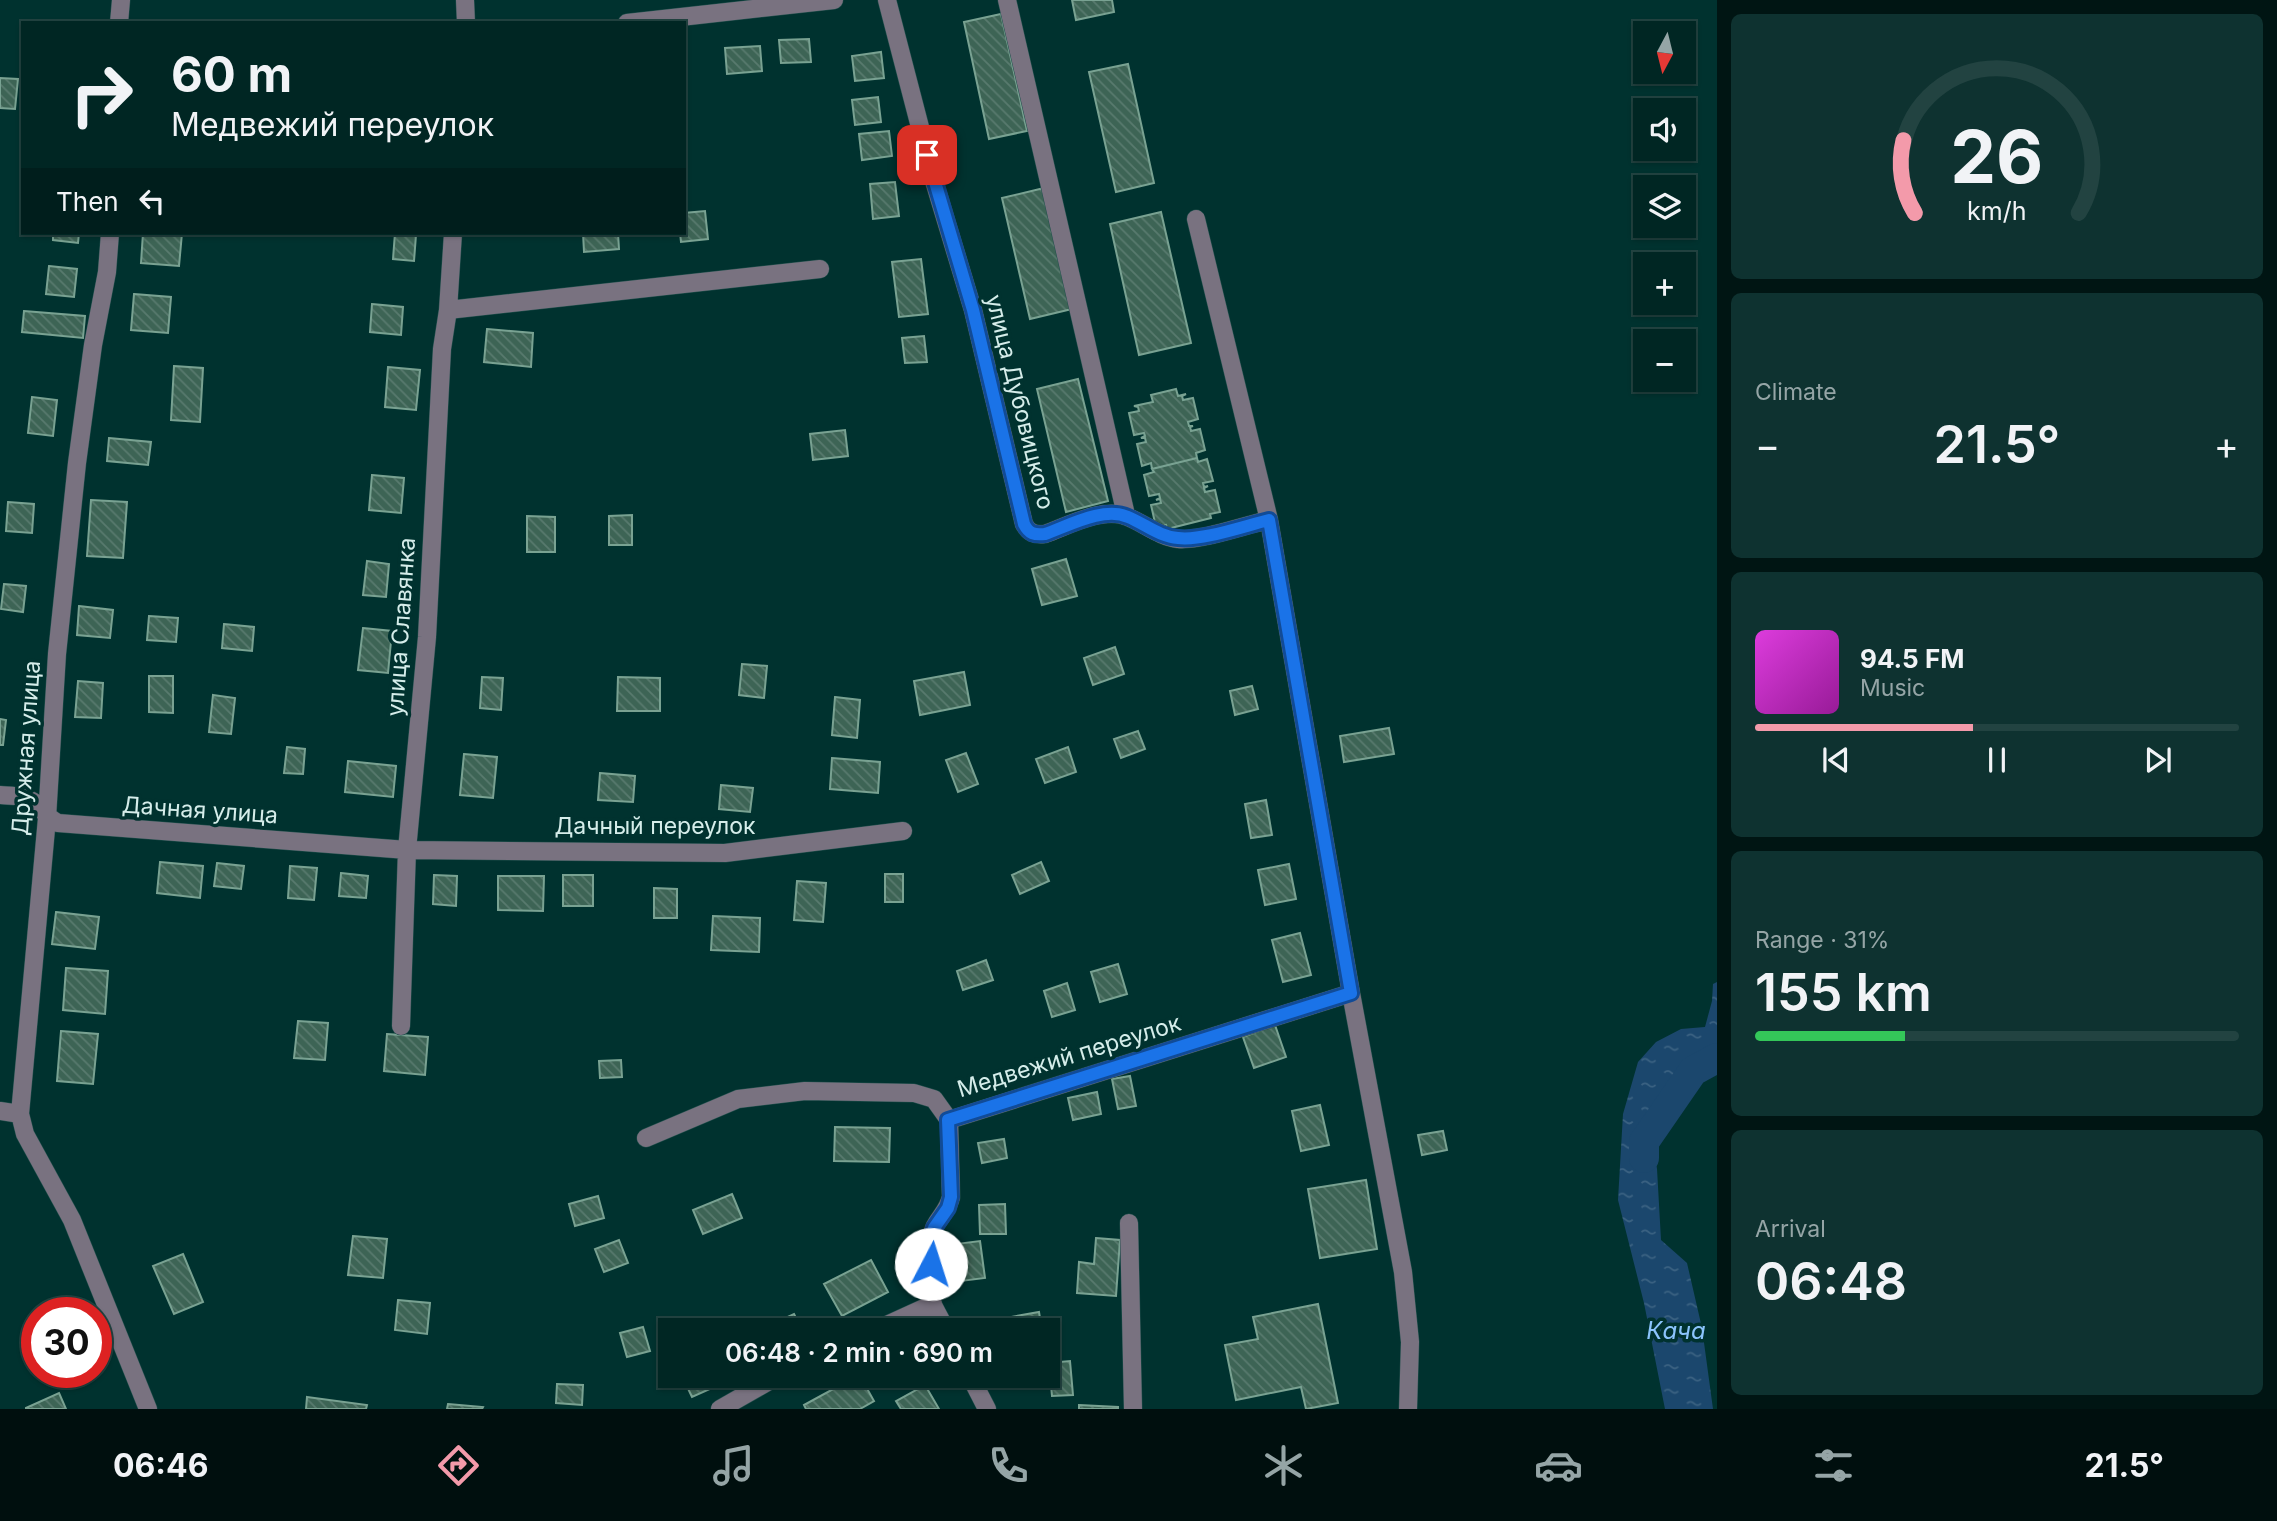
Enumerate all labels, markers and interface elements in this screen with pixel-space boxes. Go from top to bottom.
north arrow [1633,21,1696,84]
map controls [1633,21,1696,392]
text: 60 m [171,45,292,104]
icon: right [56,49,147,140]
button: sound [1633,98,1696,161]
text: Медвежий переулок [171,105,494,144]
text: 26 [1950,112,2044,201]
pin [897,125,957,185]
icon: arrive [908,136,946,174]
button: layers [1633,175,1696,238]
icon: left [133,182,171,220]
text: Then [56,186,119,217]
text: km/h [1967,195,2027,225]
button: + [1633,252,1696,315]
street label: улица Дубовицкого [980,292,1060,512]
button: − [1633,329,1696,392]
text: Climate [1755,378,1837,406]
text: 21.5° [1934,413,2060,476]
text: − [1755,422,1780,468]
text: + [2214,422,2239,468]
street label: улица Славянка [381,536,421,718]
text: 94.5 FM [1860,643,1964,674]
street label: Дружная улица [6,660,46,836]
text: Music [1860,674,1925,702]
icon: previous [1817,741,1855,779]
icon: pause [1978,741,2016,779]
icon: next [2139,741,2177,779]
street label: Дачная улица [121,791,279,829]
street label: Дачный переулок [555,812,756,840]
text: Range · 31% [1755,926,1889,954]
text: 155 km [1755,961,1932,1024]
street label: Медвежий переулок [954,1009,1185,1103]
text: Arrival [1755,1215,1826,1243]
position arrow [894,1227,968,1301]
text: 06:48 [1755,1250,1907,1313]
speed limit sign: 30 [21,1297,112,1388]
water label: Кача [1646,1316,1706,1345]
text: 06:48 · 2 min · 690 m [725,1337,993,1368]
icon: directions [434,1441,483,1490]
icon: music [709,1441,758,1490]
icon: phone [984,1441,1033,1490]
icon: climate [1259,1441,1308,1490]
icon: car [1534,1441,1583,1490]
icon: filters [1809,1441,1858,1490]
text: 06:46 [113,1446,208,1485]
text: 21.5° [2084,1446,2164,1485]

